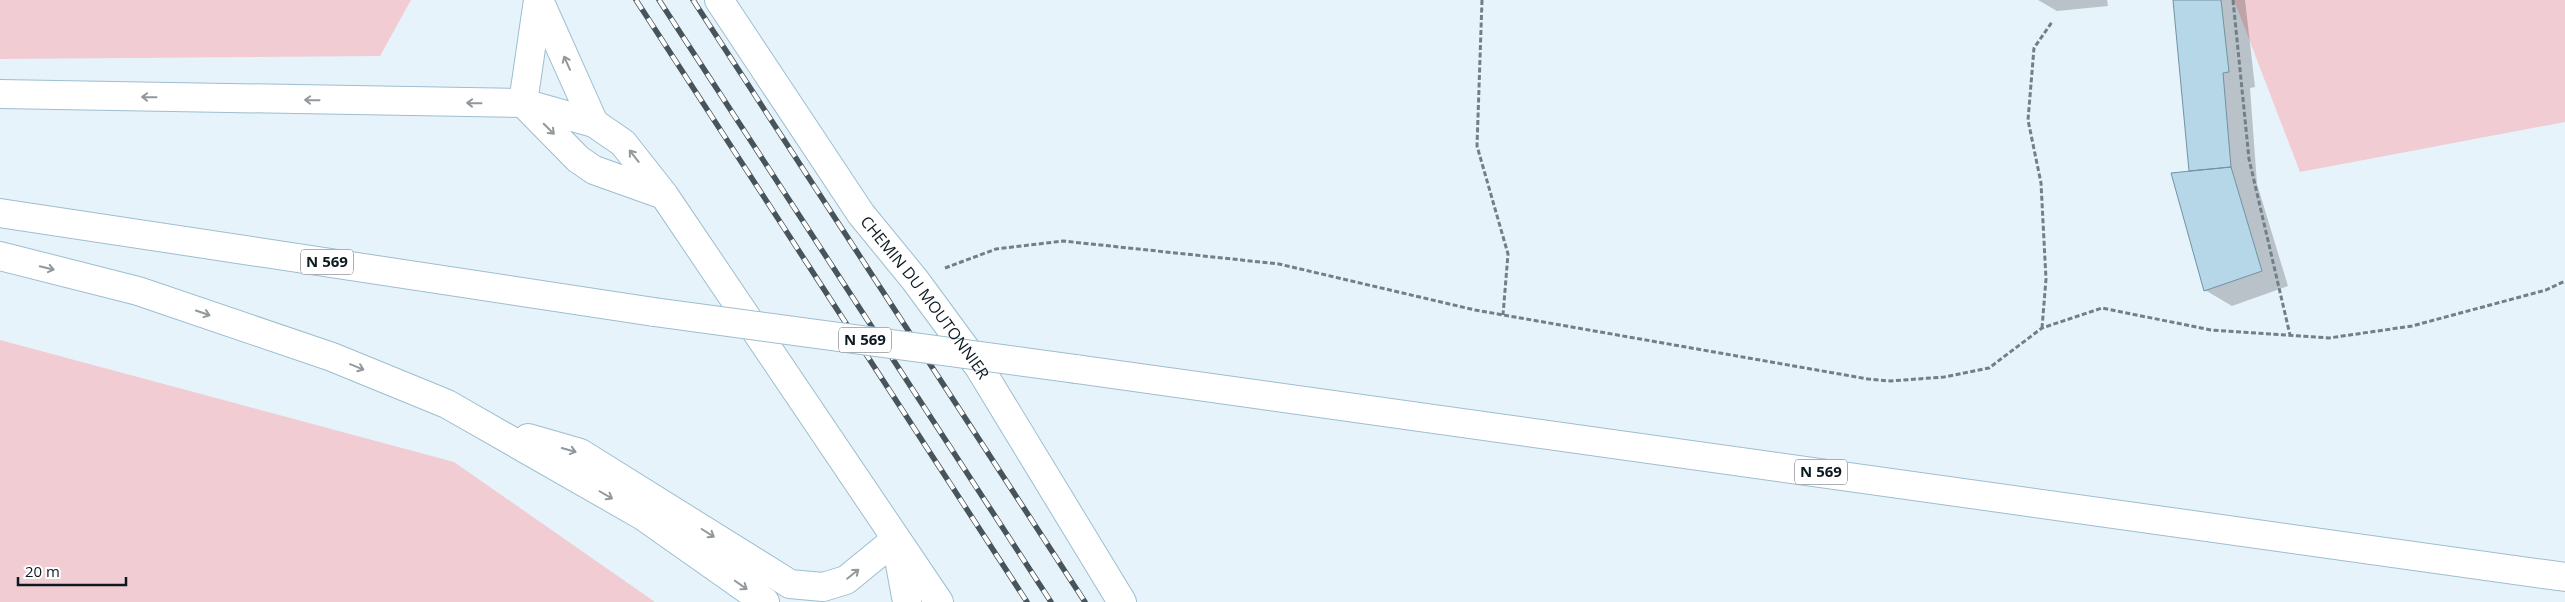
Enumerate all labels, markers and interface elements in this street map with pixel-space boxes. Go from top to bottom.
one-way arrow [561,56,571,71]
one-way arrow [142,92,158,101]
one-way arrow [304,95,320,104]
one-way arrow [467,98,483,107]
one-way arrow [543,123,555,135]
one-way arrow [629,150,640,163]
street label: CHEMIN DU MOUTONNIER [856,211,995,383]
road number: N 569 [301,250,353,274]
one-way arrow [39,264,55,273]
one-way arrow [195,309,211,319]
road number: N 569 [839,328,891,352]
one-way arrow [348,363,364,372]
one-way arrow [561,445,577,455]
road number: N 569 [1795,460,1847,484]
one-way arrow [599,490,613,500]
one-way arrow [701,528,715,538]
scale bar [18,554,125,586]
text: 20 m [25,561,60,581]
one-way arrow [846,569,859,580]
one-way arrow [734,580,748,590]

